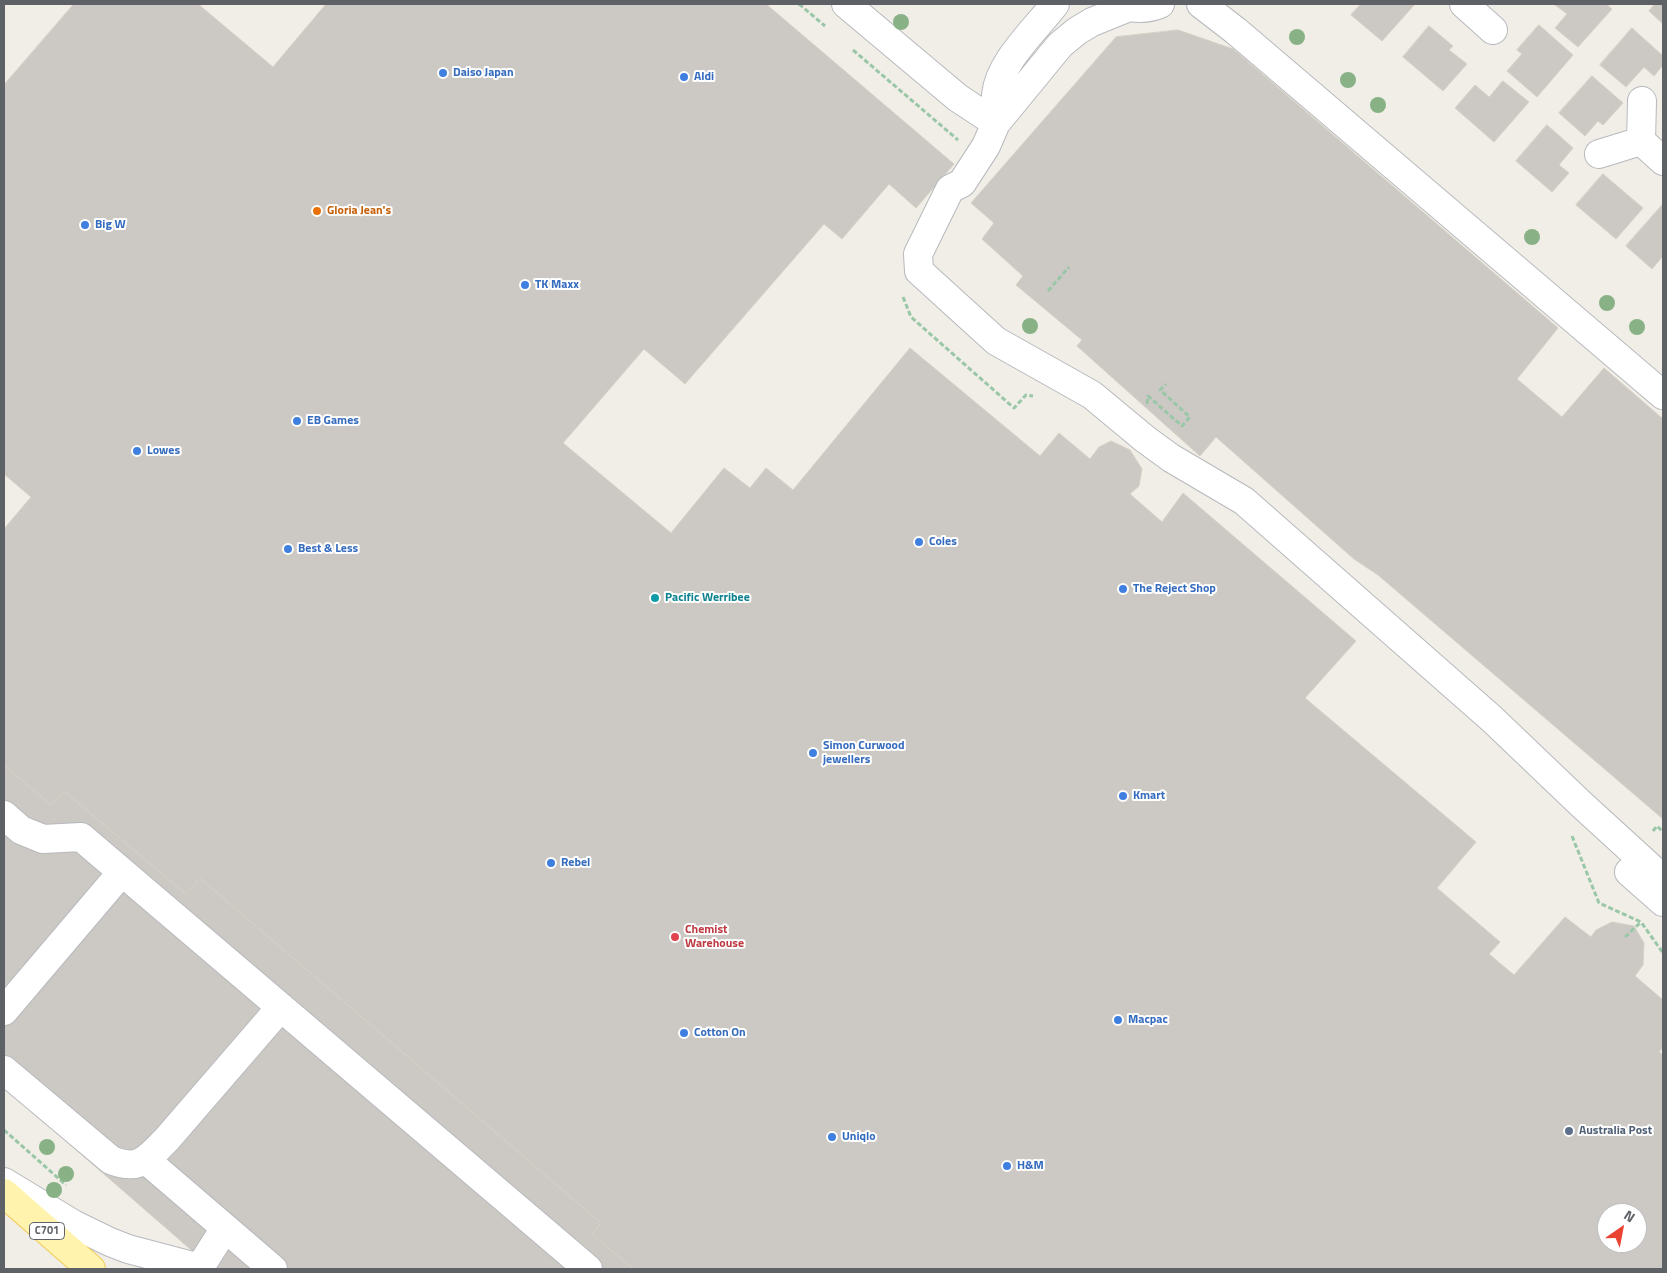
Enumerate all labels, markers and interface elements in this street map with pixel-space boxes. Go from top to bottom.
place label: Daiso Japan [453,66,514,80]
marker: Daiso Japan [437,67,449,79]
place label: Aldi [694,70,714,84]
marker: Aldi [678,71,690,83]
place label: Gloria Jean's [327,204,391,218]
marker: Gloria Jean's [311,205,323,217]
place label: Big W [95,218,126,232]
marker: Big W [79,219,91,231]
place label: TK Maxx [535,278,579,292]
marker: TK Maxx [519,279,531,291]
place label: EB Games [307,414,359,428]
marker: EB Games [291,415,303,427]
place label: Lowes [147,444,180,458]
marker: Lowes [131,445,143,457]
place label: Coles [929,535,957,549]
marker: Coles [913,536,925,548]
place label: Best & Less [298,542,358,556]
marker: Best & Less [282,543,294,555]
place label: The Reject Shop [1133,582,1216,596]
marker: The Reject Shop [1117,583,1129,595]
place label: Pacific Werribee [665,591,750,605]
marker: Pacific Werribee [649,592,661,604]
place label: Simon Curwood jewellers [823,739,905,767]
marker: Simon Curwood jewellers [807,747,819,759]
place label: Kmart [1133,789,1165,803]
marker: Kmart [1117,790,1129,802]
place label: Rebel [561,856,590,870]
marker: Rebel [545,857,557,869]
place label: Chemist Warehouse [685,923,744,951]
marker: Chemist Warehouse [669,931,681,943]
place label: Macpac [1128,1013,1168,1027]
marker: Macpac [1112,1014,1124,1026]
place label: Cotton On [694,1026,746,1040]
marker: Cotton On [678,1027,690,1039]
place label: Australia Post [1579,1124,1652,1138]
marker: Australia Post [1563,1125,1575,1137]
place label: Uniqlo [842,1130,876,1144]
marker: Uniqlo [826,1131,838,1143]
place label: H&M [1017,1159,1044,1173]
marker: H&M [1001,1160,1013,1172]
north arrow [1597,1203,1647,1253]
text: N [1620,1204,1640,1227]
road number: C701 [30,1222,64,1240]

